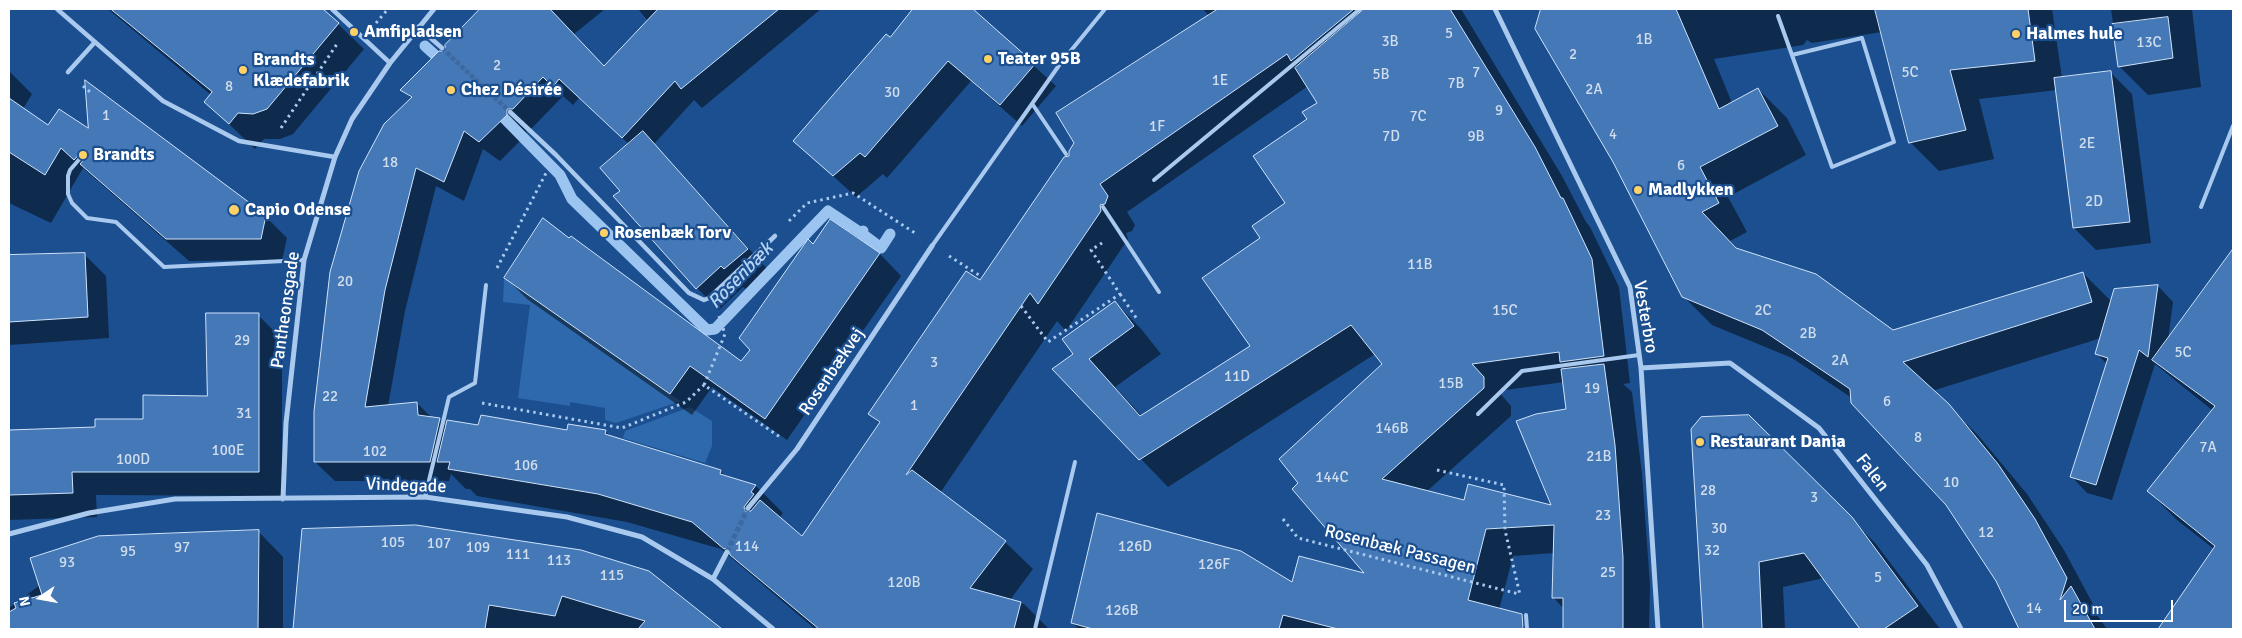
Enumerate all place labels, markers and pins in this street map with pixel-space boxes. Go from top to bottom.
place label: Amfipladsen [364,21,462,43]
place label: Halmes hule [2026,23,2123,45]
marker: Amfipladsen [348,26,360,38]
marker: Halmes hule [2010,28,2022,40]
place label: Teater 95B [998,48,1081,70]
place label: Brandts Klædefabrik [253,49,350,92]
marker: Teater 95B [982,53,994,65]
marker: Brandts Klædefabrik [237,64,249,76]
place label: Chez Désirée [461,79,562,101]
marker: Chez Désirée [445,84,457,96]
place label: Brandts [93,144,154,166]
marker: Brandts [77,149,89,161]
place label: Madlykken [1648,179,1734,201]
marker: Madlykken [1632,184,1644,196]
place label: Capio Odense [245,199,351,221]
marker: Capio Odense [227,203,241,217]
place label: Rosenbæk Torv [614,222,731,244]
marker: Rosenbæk Torv [598,227,610,239]
place label: Restaurant Dania [1710,431,1846,453]
marker: Restaurant Dania [1694,436,1706,448]

